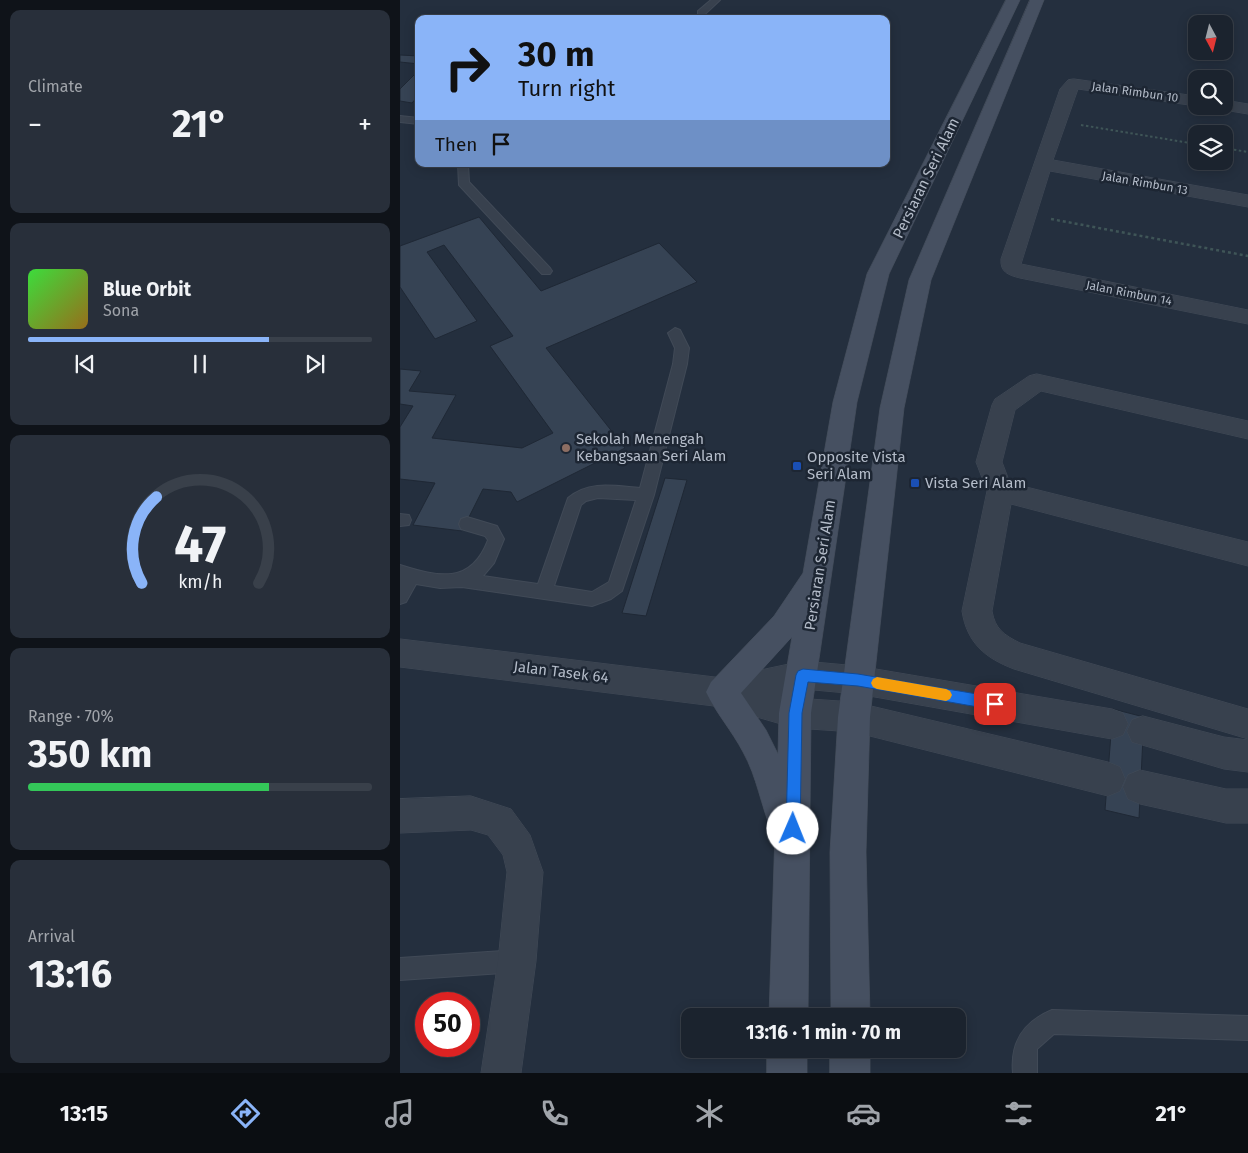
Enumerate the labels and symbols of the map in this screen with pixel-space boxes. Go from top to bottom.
north arrow [1188,15,1232,60]
street label: Jalan Rimbun 10 [1091,79,1180,105]
street label: Persiaran Seri Alam [889,115,963,241]
street label: Jalan Rimbun 13 [1101,169,1189,197]
street label: Jalan Rimbun 14 [1085,278,1174,308]
place label: Sekolah Menengah Kebangsaan Seri Alam [576,430,726,465]
marker: Sekolah Menengah Kebangsaan Seri Alam [560,442,572,454]
place label: Opposite Vista Seri Alam [807,448,906,483]
marker: Opposite Vista Seri Alam [791,460,803,472]
place label: Vista Seri Alam [925,474,1026,492]
marker: Vista Seri Alam [909,477,921,489]
street label: Persiaran Seri Alam [801,498,839,632]
street label: Jalan Tasek 64 [512,657,610,687]
pin [974,683,1016,725]
position arrow [766,802,818,854]
speed limit sign: 50 [415,992,480,1057]

